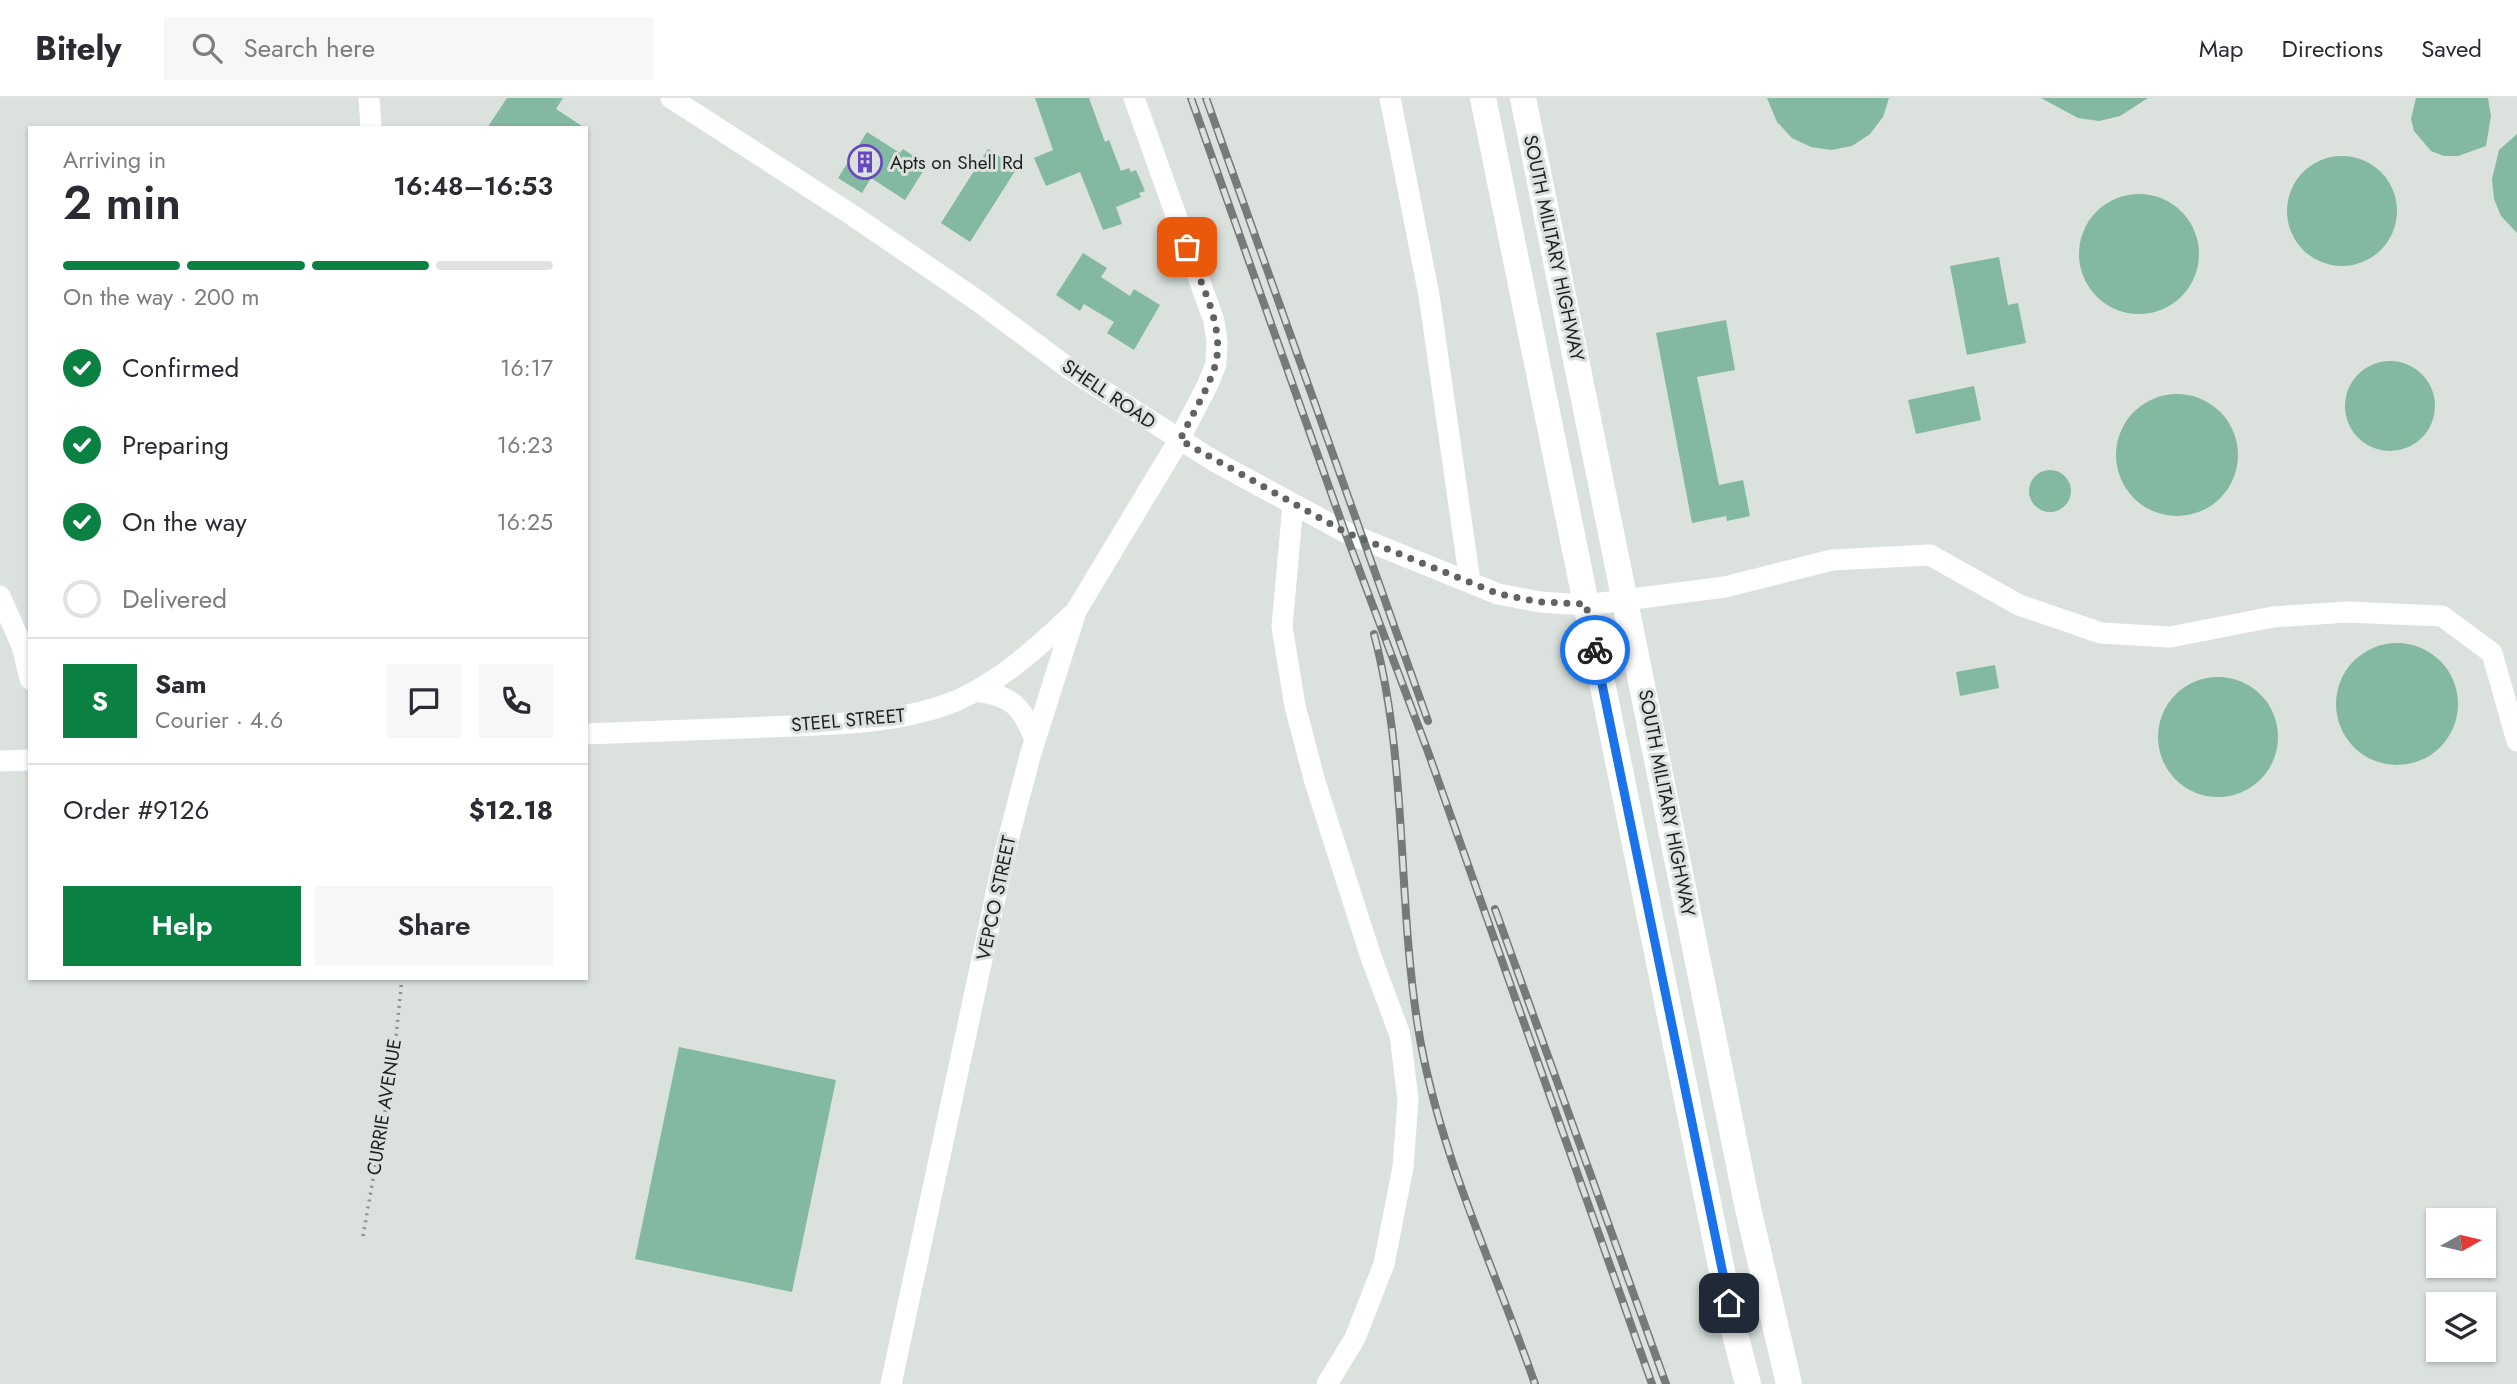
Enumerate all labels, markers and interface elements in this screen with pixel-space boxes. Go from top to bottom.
search box [164,17,654,80]
text: Bitely [35,25,122,72]
icon: search [188,29,226,67]
text: Search here [244,29,375,67]
text: Map [2199,31,2244,66]
text: Directions [2282,31,2383,66]
text: Saved [2421,31,2482,66]
street label: SOUTH MILITARY HIGHWAY [1517,132,1591,364]
text: Arriving in [63,143,166,177]
building icon: Apts on Shell Rd [846,143,884,181]
place label: Apts on Shell Rd [890,149,1023,176]
text: 16:48–16:53 [393,167,553,205]
text: 2 min [63,170,181,236]
pin [1157,217,1217,277]
icon: bag [1168,228,1206,266]
text: On the way · 200 m [63,280,259,314]
icon: check [63,349,101,387]
text: Confirmed [122,349,239,387]
text: 16:17 [500,351,553,385]
street label: SHELL ROAD [1057,353,1161,435]
icon: check [63,426,101,464]
text: Preparing [122,426,229,464]
text: 16:23 [497,428,553,462]
icon: check [63,503,101,541]
text: On the way [122,503,247,541]
text: 16:25 [496,505,553,539]
text: Delivered [122,580,227,618]
courier [1560,615,1630,685]
icon: bike [1576,631,1614,669]
button: chat [387,664,461,738]
button: phone [479,664,553,738]
text: Sam [155,665,207,703]
text: S [92,682,108,720]
street label: SOUTH MILITARY HIGHWAY [1632,687,1702,919]
street label: STEEL STREET [790,702,906,738]
text: Courier · 4.6 [155,703,283,737]
text: Order #9126 [63,791,210,829]
text: $12.18 [469,791,553,829]
street label: VEPCO STREET [970,833,1022,963]
button: Help [63,886,301,966]
button: Share [315,886,553,966]
street label: CURRIE AVENUE [360,1037,408,1177]
north arrow [2426,1208,2496,1278]
map controls [2426,1208,2496,1362]
pin [1699,1273,1759,1333]
icon: home [1710,1284,1748,1322]
button: layers [2426,1292,2496,1362]

